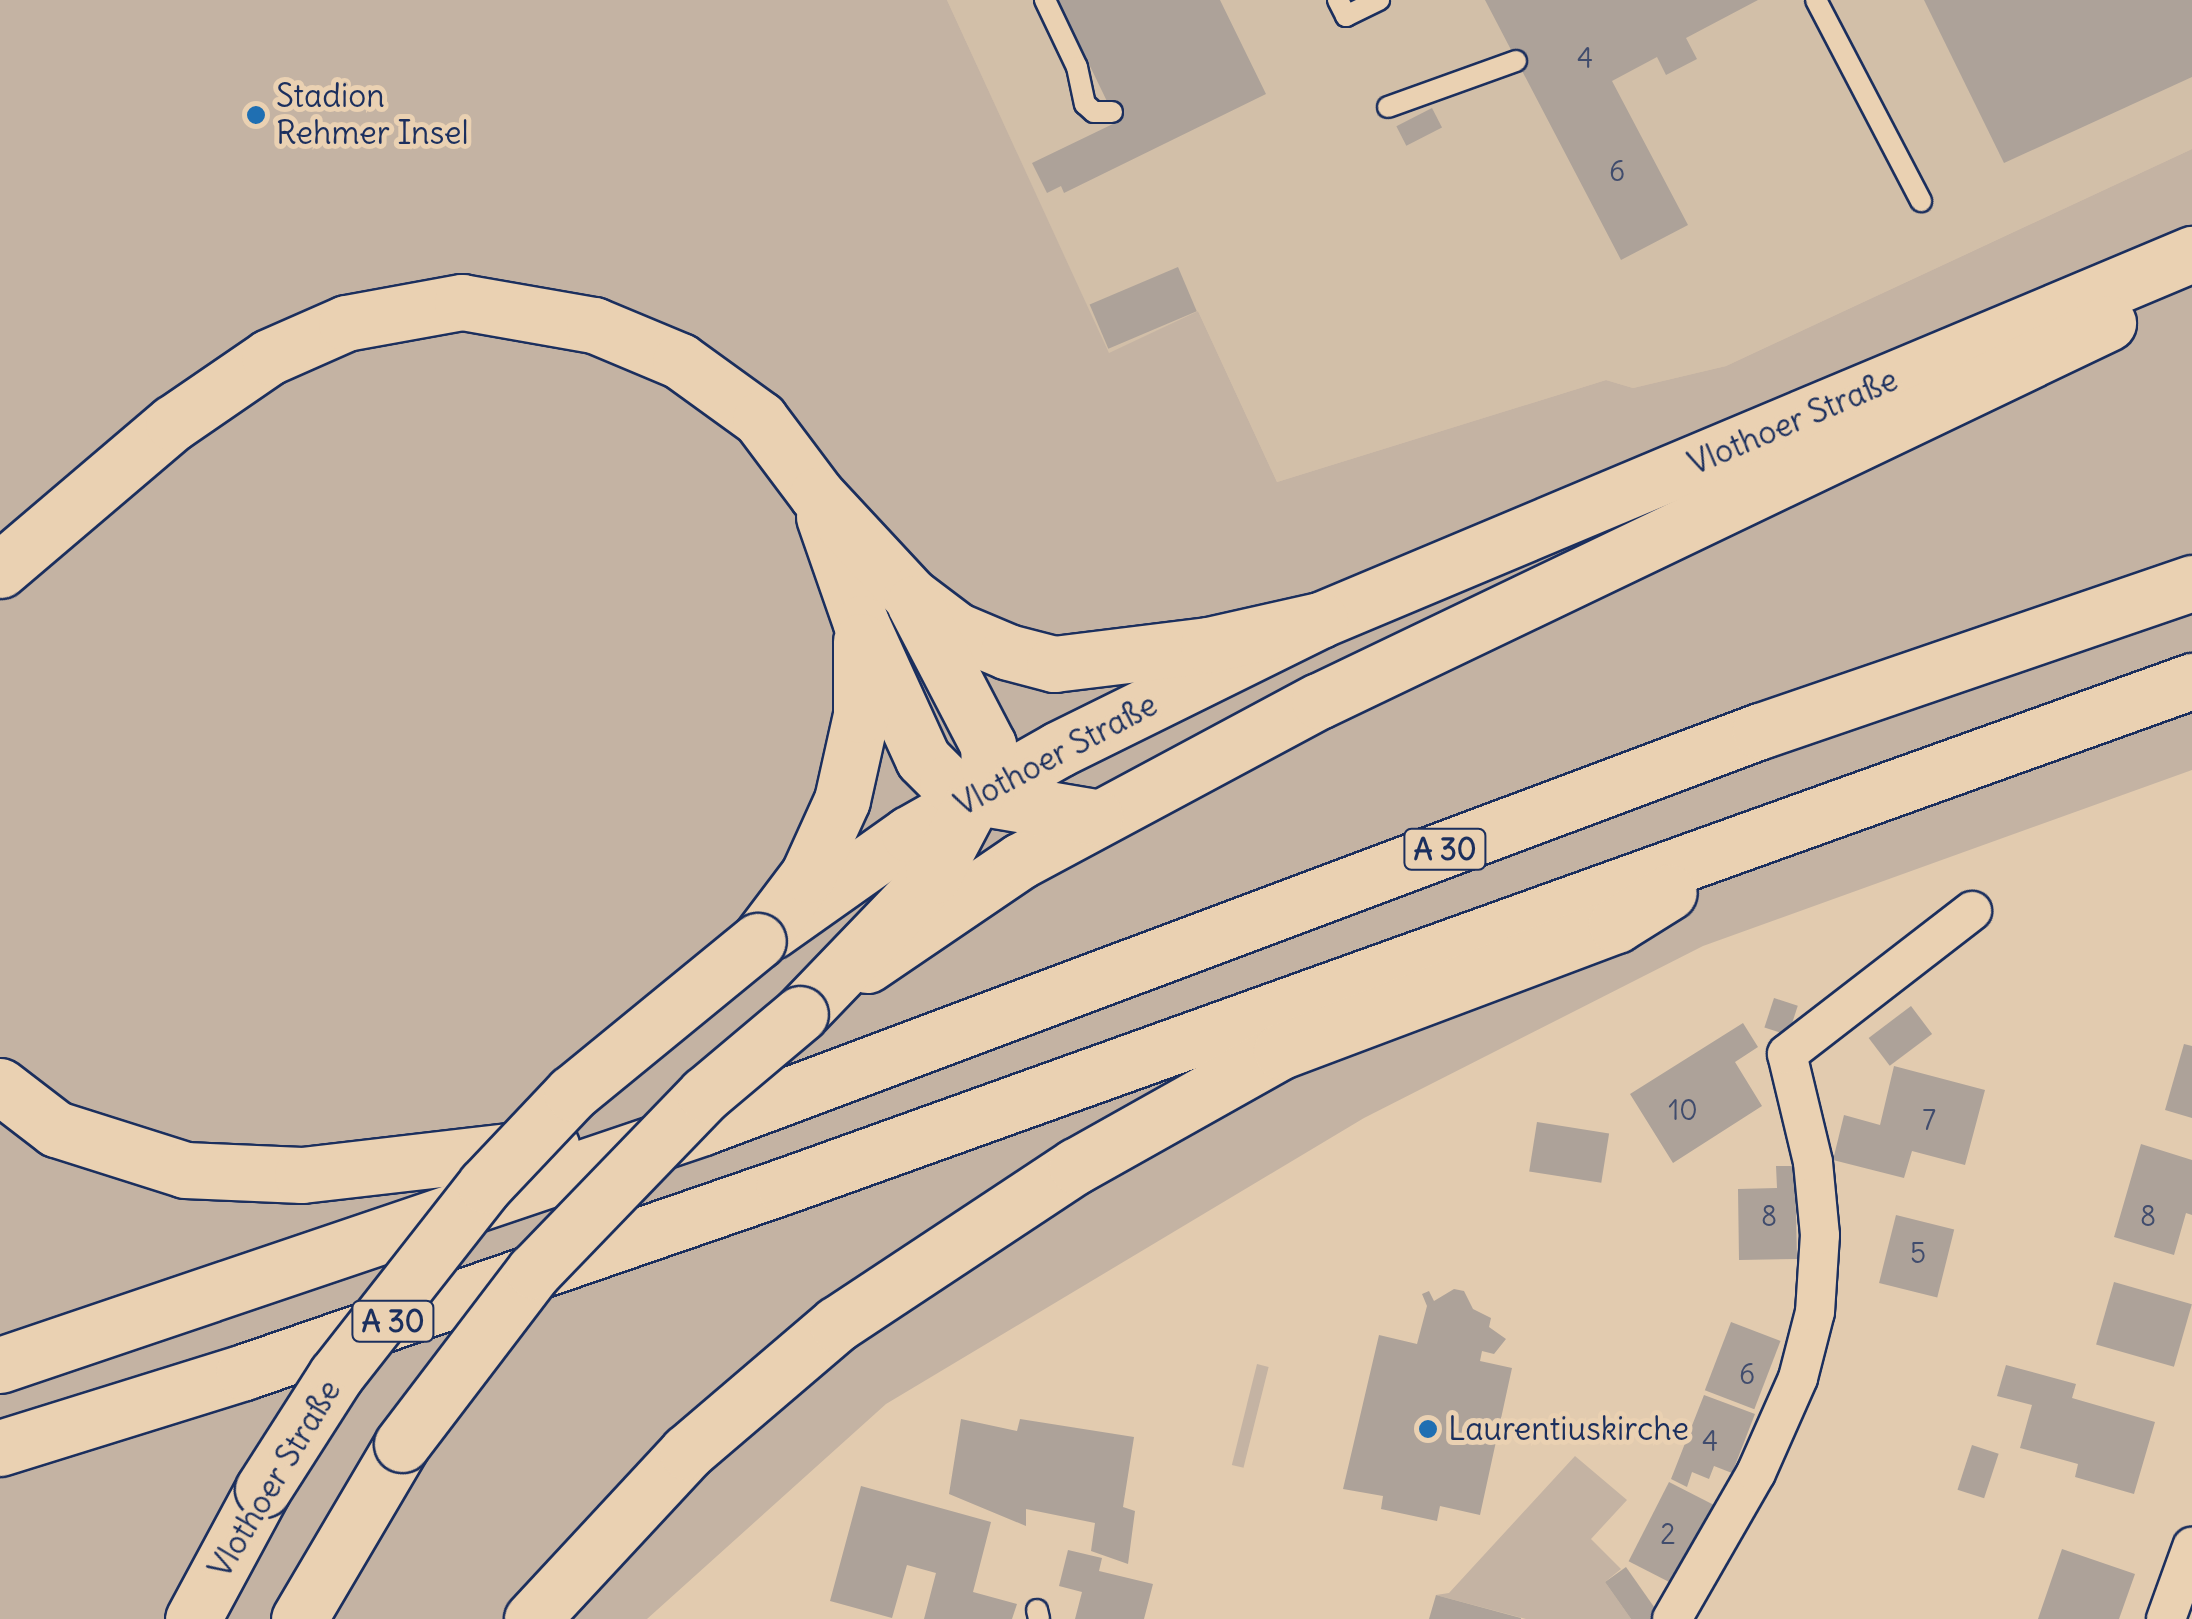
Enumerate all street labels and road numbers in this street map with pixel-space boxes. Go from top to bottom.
street label: Vlothoer Straße [1683,361,1903,483]
street label: Vlothoer Straße [948,686,1164,824]
road number: A 30 [1402,824,1488,874]
road number: A 30 [350,1296,436,1346]
street label: Vlothoer Straße [201,1373,349,1585]

